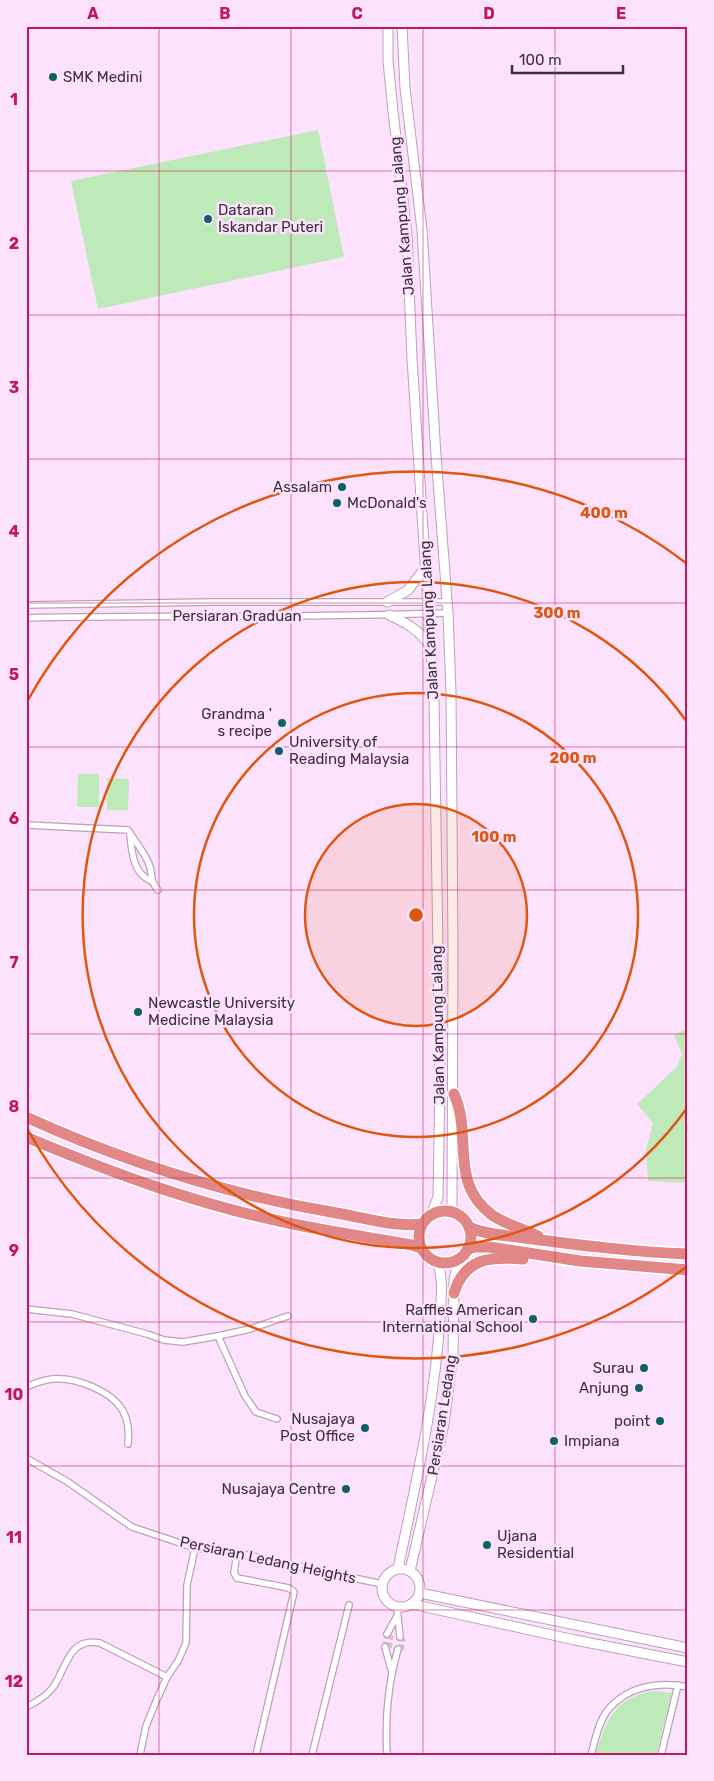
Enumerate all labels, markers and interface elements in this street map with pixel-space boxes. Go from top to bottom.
text: A [87,4,99,23]
text: B [219,4,231,23]
text: C [351,4,363,23]
text: D [483,4,495,23]
text: E [616,4,626,23]
scale bar [512,42,623,74]
text: 100 m [519,51,561,69]
place label: SMK Medini [63,68,142,86]
marker: SMK Medini [47,71,59,83]
text: 1 [10,90,18,109]
street label: Jalan Kampung Lalang [386,136,418,296]
place label: Dataran Iskandar Puteri [218,201,323,236]
marker: Dataran Iskandar Puteri [202,213,214,225]
text: 2 [9,234,19,253]
text: 3 [9,378,19,397]
place label: Assalam [273,478,332,496]
marker: Assalam [336,481,348,493]
place label: McDonald's [347,494,427,512]
marker: McDonald's [331,497,343,509]
text: 400 m [580,504,628,522]
text: 4 [9,522,20,541]
street label: Jalan Kampung Lalang [416,540,442,700]
text: 300 m [533,604,581,622]
street label: Persiaran Graduan [172,607,302,625]
text: 5 [9,665,19,684]
place label: Grandma ' s recipe [201,705,272,740]
marker: Grandma ' s recipe [276,717,288,729]
place label: University of Reading Malaysia [289,733,409,768]
marker: University of Reading Malaysia [273,745,285,757]
text: 200 m [549,749,597,767]
text: 6 [9,809,19,828]
text: 100 m [472,828,516,846]
centre of rings [407,906,425,924]
street label: Jalan Kampung Lalang [428,945,448,1105]
text: 7 [9,953,19,972]
place label: Newcastle University Medicine Malaysia [148,994,295,1029]
marker: Newcastle University Medicine Malaysia [132,1006,144,1018]
text: 8 [9,1097,20,1116]
text: 9 [9,1241,19,1260]
place label: Raffles American International School [382,1301,523,1336]
marker: Raffles American International School [527,1313,539,1325]
street label: Persiaran Ledang [424,1353,460,1477]
place label: Surau [593,1359,634,1377]
marker: Surau [638,1362,650,1374]
place label: Anjung [579,1379,629,1397]
marker: Anjung [633,1382,645,1394]
text: 10 [5,1385,24,1404]
place label: Nusajaya Post Office [280,1410,355,1445]
place label: point [614,1412,650,1430]
marker: point [654,1415,666,1427]
marker: Nusajaya Post Office [359,1422,371,1434]
place label: Impiana [564,1432,620,1450]
marker: Impiana [548,1435,560,1447]
place label: Nusajaya Centre [221,1480,336,1498]
marker: Nusajaya Centre [340,1483,352,1495]
place label: Ujana Residential [497,1527,574,1562]
text: 11 [6,1528,22,1547]
street label: Persiaran Ledang Heights [178,1533,358,1588]
marker: Ujana Residential [481,1539,493,1551]
text: 12 [5,1672,23,1691]

